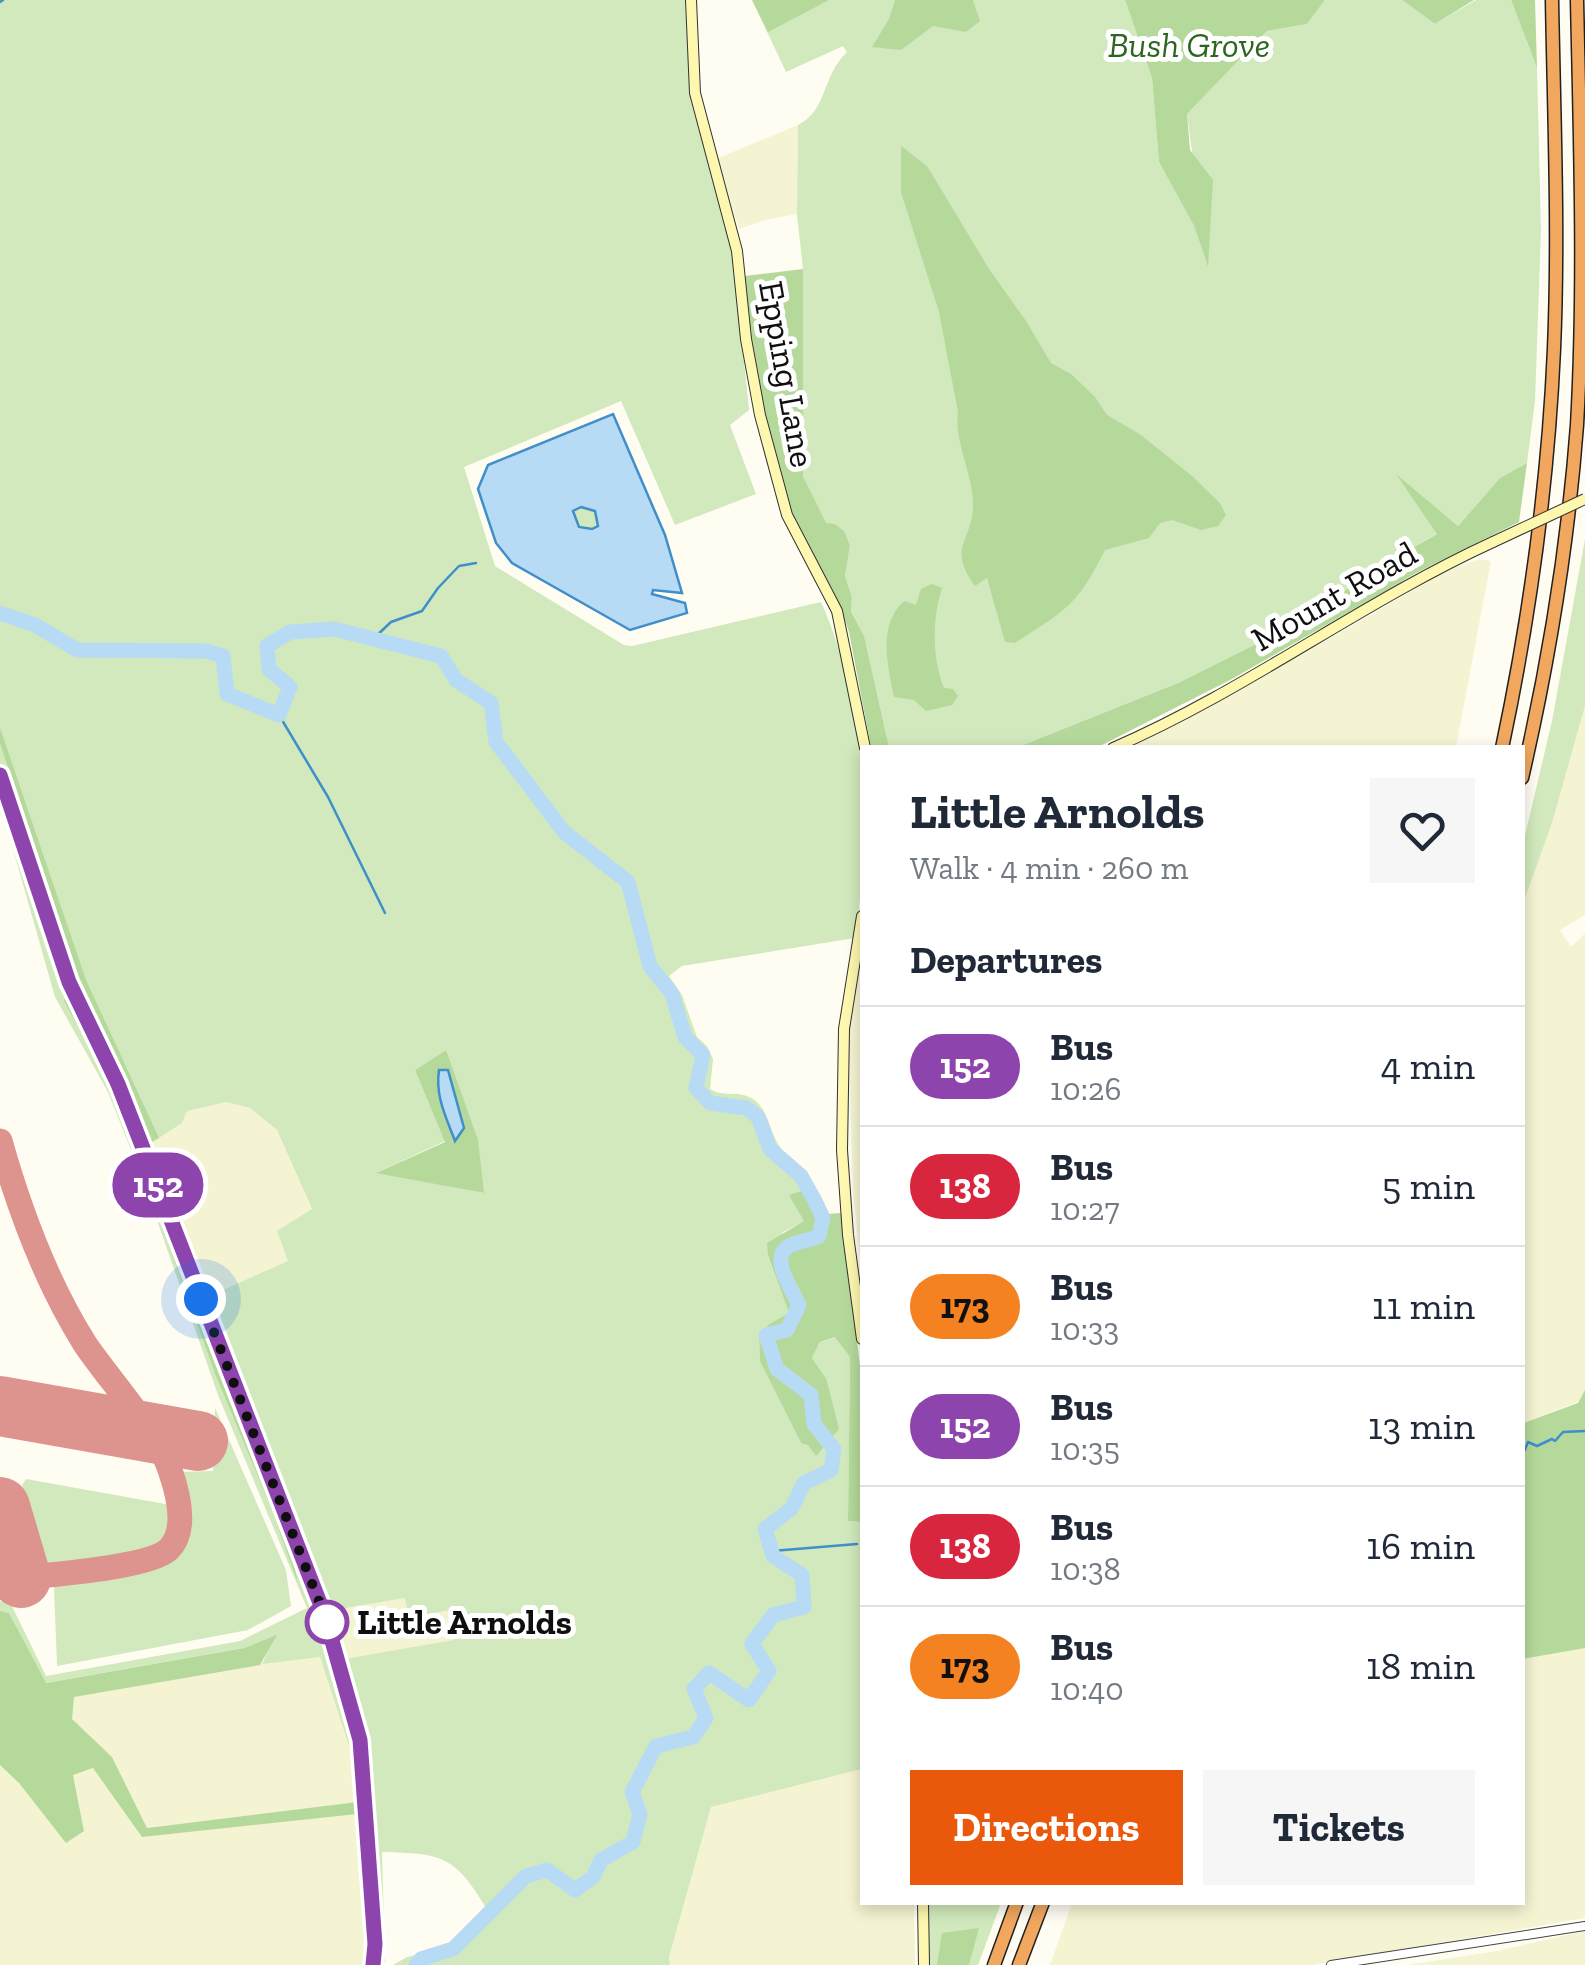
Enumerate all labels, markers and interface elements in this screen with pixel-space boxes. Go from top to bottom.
park label: Bush Grove [1108,24,1270,66]
street label: Epping Lane [750,278,824,470]
street label: Mount Road [1244,532,1424,660]
button: heart [1370,778,1475,883]
text: Little Arnolds [910,783,1205,840]
text: Walk · 4 min · 260 m [910,849,1188,887]
text: Departures [910,937,1102,983]
text: Bus [1050,1024,1113,1070]
text: 4 min [1381,1043,1475,1089]
text: 152 [939,1045,991,1087]
text: 10:26 [1050,1070,1121,1108]
text: Bus [1050,1144,1113,1190]
line badge: 152 [100,1152,216,1218]
text: 5 min [1382,1163,1475,1209]
text: 152 [132,1164,184,1206]
text: 138 [939,1165,991,1207]
text: 10:27 [1050,1190,1119,1228]
text: Bus [1050,1264,1113,1310]
your location [176,1274,226,1324]
text: 11 min [1372,1283,1475,1329]
text: 173 [940,1285,990,1327]
text: 10:33 [1050,1310,1119,1348]
text: Bus [1050,1384,1113,1430]
text: 13 min [1368,1403,1475,1449]
text: 152 [939,1405,991,1447]
text: 10:35 [1050,1430,1120,1468]
text: Bus [1050,1504,1113,1550]
text: 16 min [1366,1523,1475,1569]
text: 138 [939,1525,991,1567]
text: 10:38 [1050,1550,1121,1588]
marker: Little Arnolds [306,1601,348,1643]
place label: Little Arnolds [357,1601,572,1643]
text: Bus [1050,1624,1113,1670]
text: 18 min [1366,1643,1475,1689]
text: 173 [940,1645,990,1687]
text: 10:40 [1050,1670,1124,1708]
button: Directions [910,1770,1183,1885]
button: Tickets [1203,1770,1475,1885]

